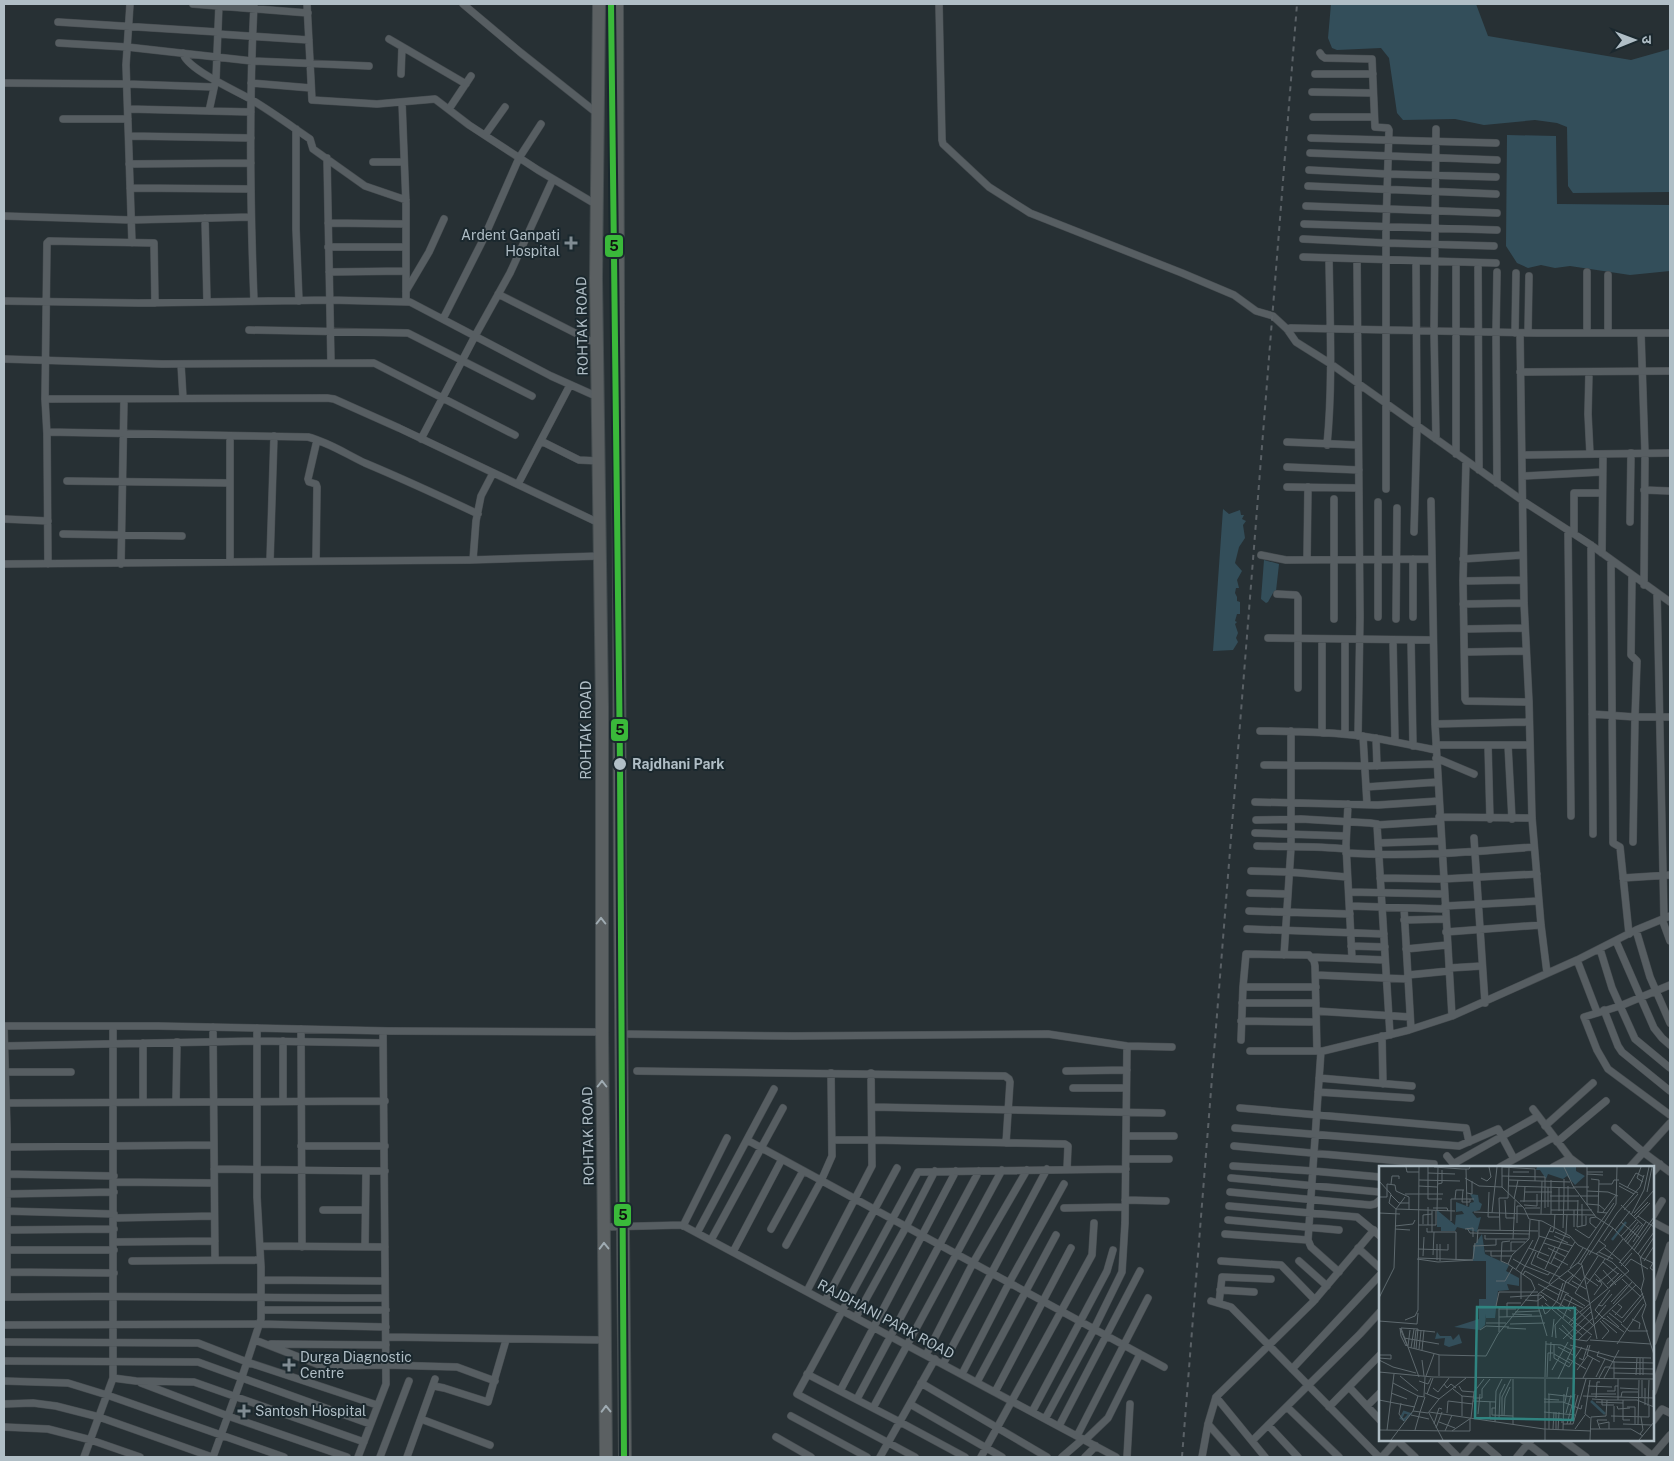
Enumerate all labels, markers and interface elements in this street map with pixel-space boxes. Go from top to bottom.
north arrow [1609,15,1659,65]
text: उ [1639,36,1655,45]
place label: Ardent Ganpati Hospital [461,227,560,259]
line badge: 5 [604,234,624,258]
marker: Ardent Ganpati Hospital [564,236,578,250]
text: 5 [609,238,619,254]
street label: ROHTAK ROAD [573,276,591,376]
street label: ROHTAK ROAD [578,680,594,780]
line badge: 5 [610,718,629,742]
text: 5 [615,722,625,738]
marker: Rajdhani Park [612,756,628,772]
place label: Rajdhani Park [632,756,724,772]
one-way arrow [596,917,606,924]
one-way arrow [597,1079,607,1087]
street label: ROHTAK ROAD [579,1086,597,1186]
inset map [1379,1166,1654,1441]
line badge: 5 [613,1203,632,1227]
text: 5 [618,1207,628,1223]
one-way arrow [599,1242,609,1250]
street label: RAJDHANI PARK ROAD [815,1276,957,1362]
place label: Durga Diagnostic Centre [300,1349,412,1381]
marker: Durga Diagnostic Centre [282,1358,296,1372]
place label: Santosh Hospital [255,1403,366,1419]
marker: Santosh Hospital [237,1404,251,1418]
one-way arrow [601,1404,611,1412]

